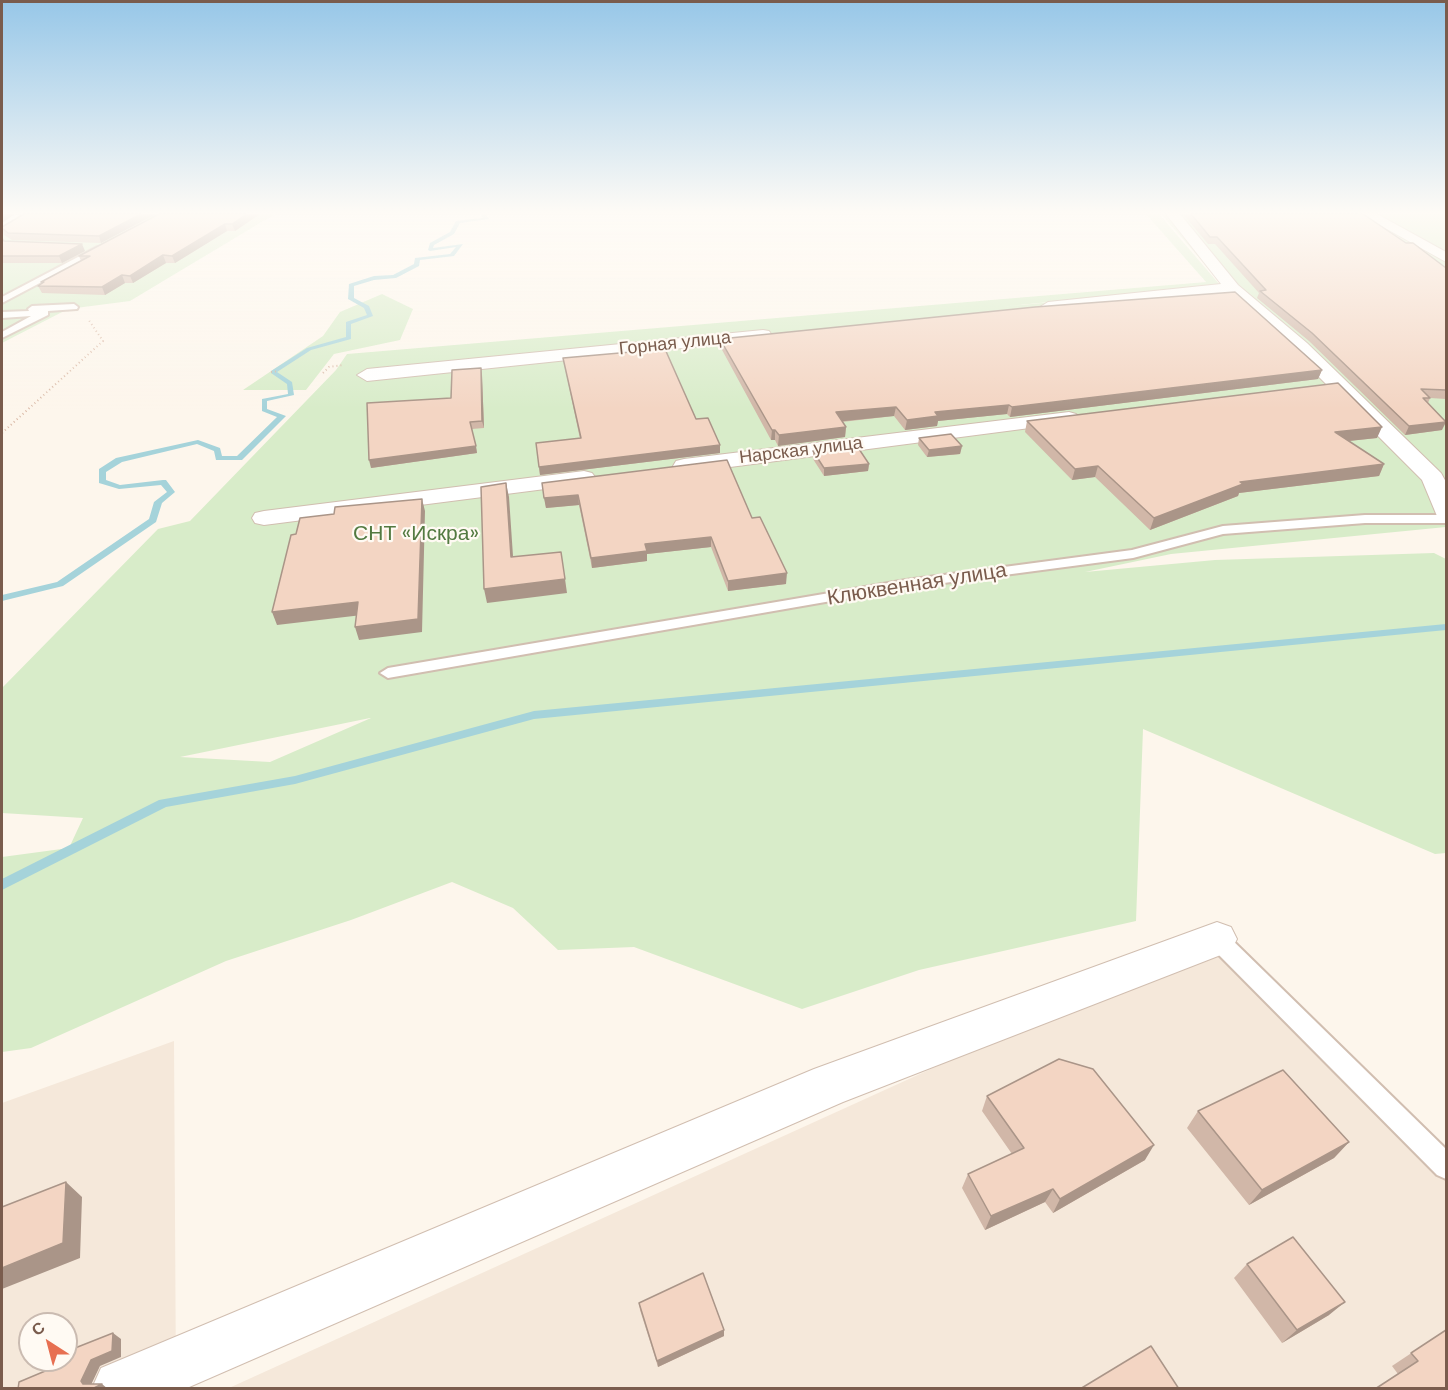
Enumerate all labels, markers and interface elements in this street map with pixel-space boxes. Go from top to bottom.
street label: Горная улица [618,327,732,361]
street label: Нарская улица [738,433,864,469]
park label: СНТ «Искра» [353,521,479,547]
street label: Клюквенная улица [825,558,1009,612]
north arrow [18,1312,78,1372]
text: С [27,1317,49,1341]

